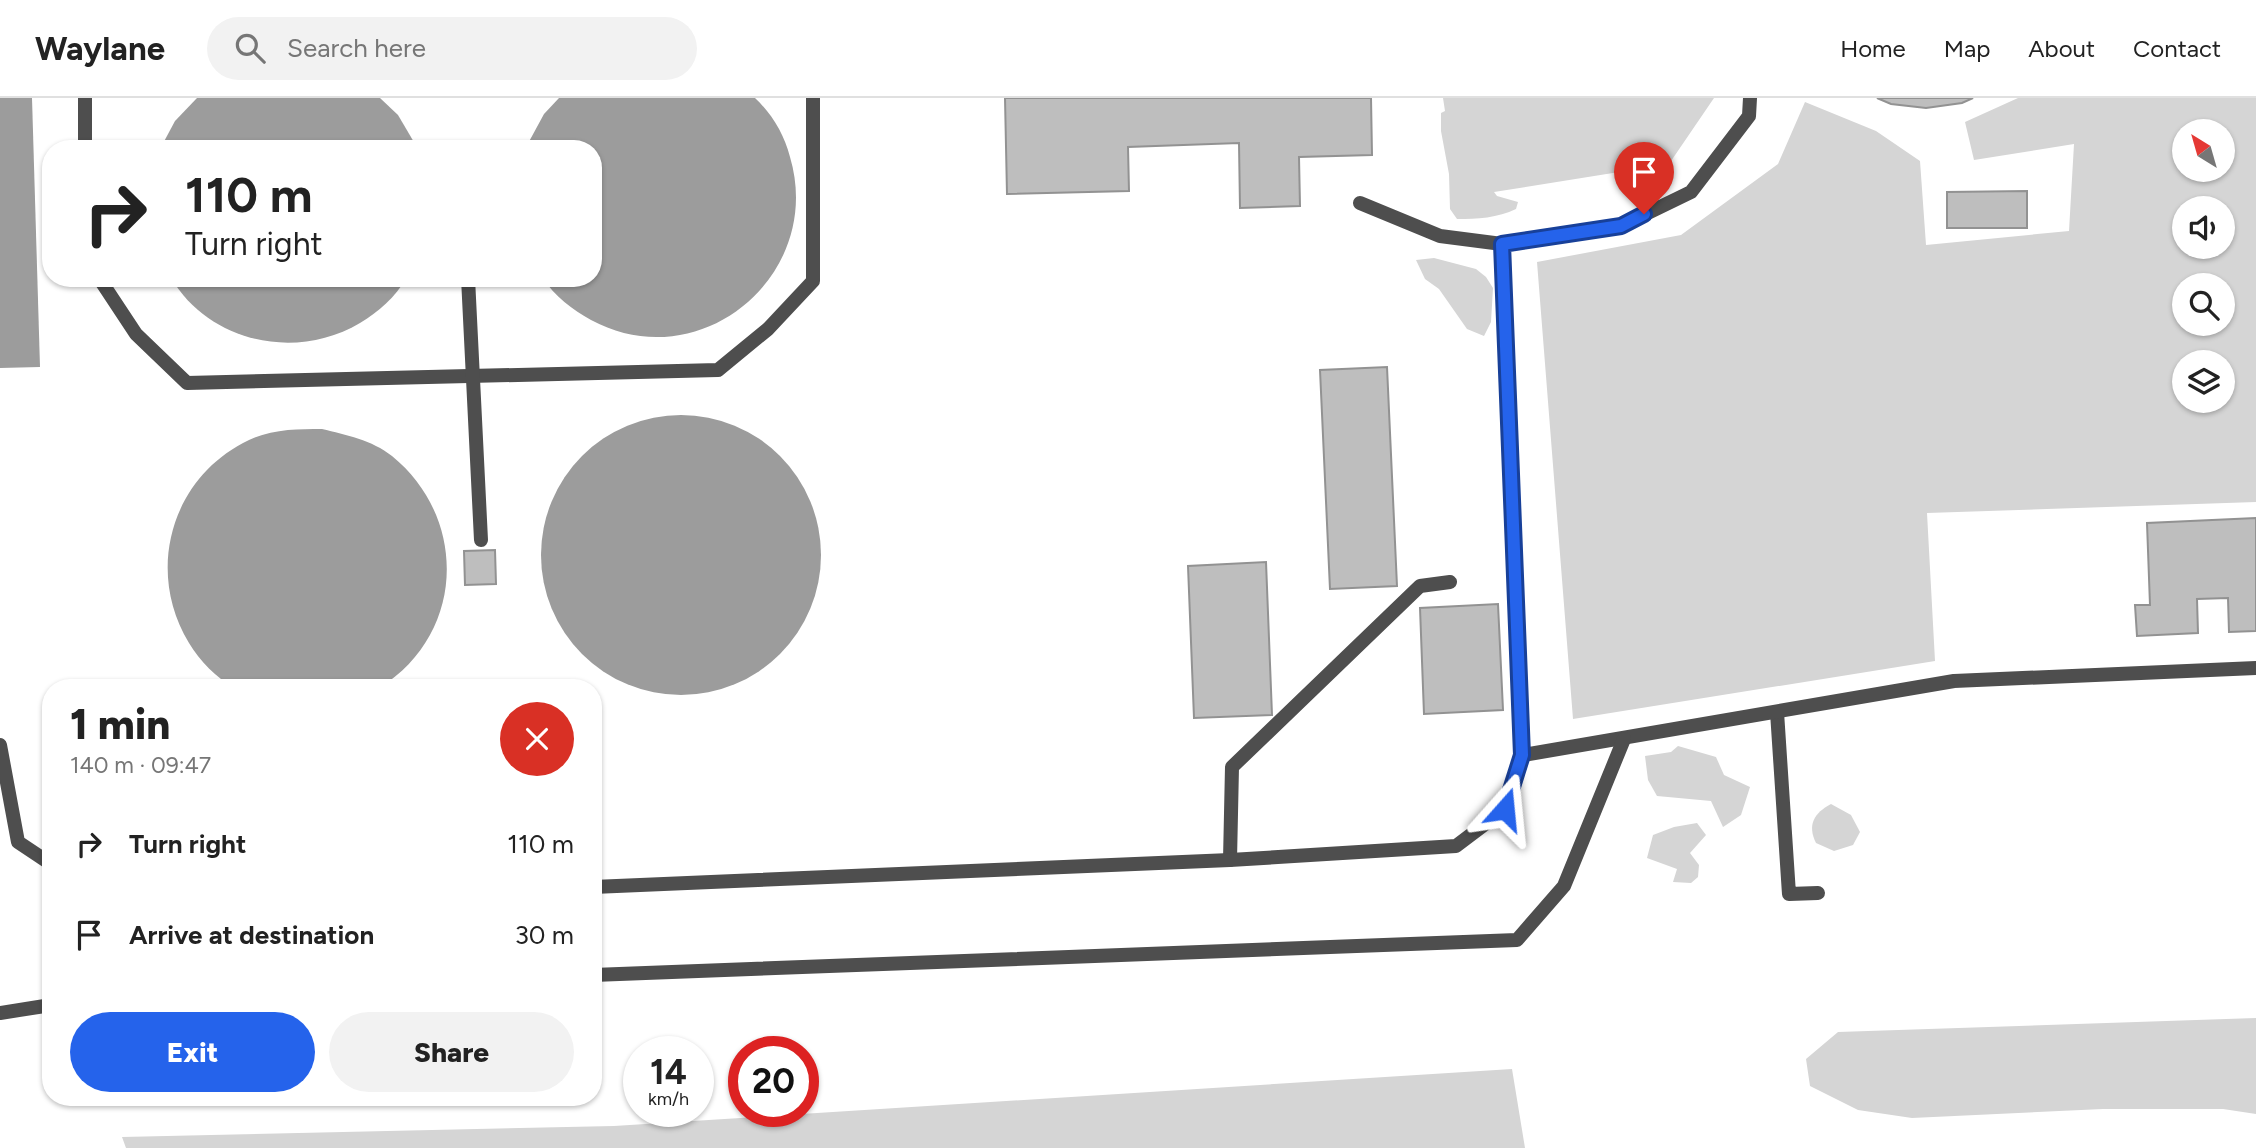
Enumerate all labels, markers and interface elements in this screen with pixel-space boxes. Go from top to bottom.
search box [207,17,697,80]
text: Waylane [35,29,165,68]
icon: search [231,29,269,67]
text: Search here [287,32,426,64]
text: Home [1840,34,1906,63]
text: Map [1944,34,1990,63]
text: About [2028,34,2095,63]
text: Contact [2133,34,2221,63]
north arrow [2172,119,2235,182]
map controls [2172,119,2235,413]
pin [1614,142,1674,214]
icon: arrive [1625,153,1663,191]
text: 110 m [185,165,313,224]
icon: right [70,168,161,259]
button: sound [2172,196,2235,259]
text: Turn right [185,225,323,263]
button: search [2172,273,2235,336]
button: layers [2172,350,2235,413]
text: 1 min [70,699,170,750]
button: close [500,702,574,776]
text: 140 m · 09:47 [70,751,211,779]
position arrow [1468,772,1542,846]
icon: right [70,825,108,863]
text: Turn right [129,828,246,860]
text: 110 m [507,828,574,860]
icon: arrive [70,916,108,954]
text: Arrive at destination [129,919,374,951]
text: 30 m [515,919,574,951]
button: Exit [70,1012,315,1092]
button: Share [329,1012,574,1092]
speed limit sign: 20 [728,1036,819,1127]
text: 14 [650,1051,687,1093]
text: km/h [648,1088,689,1110]

